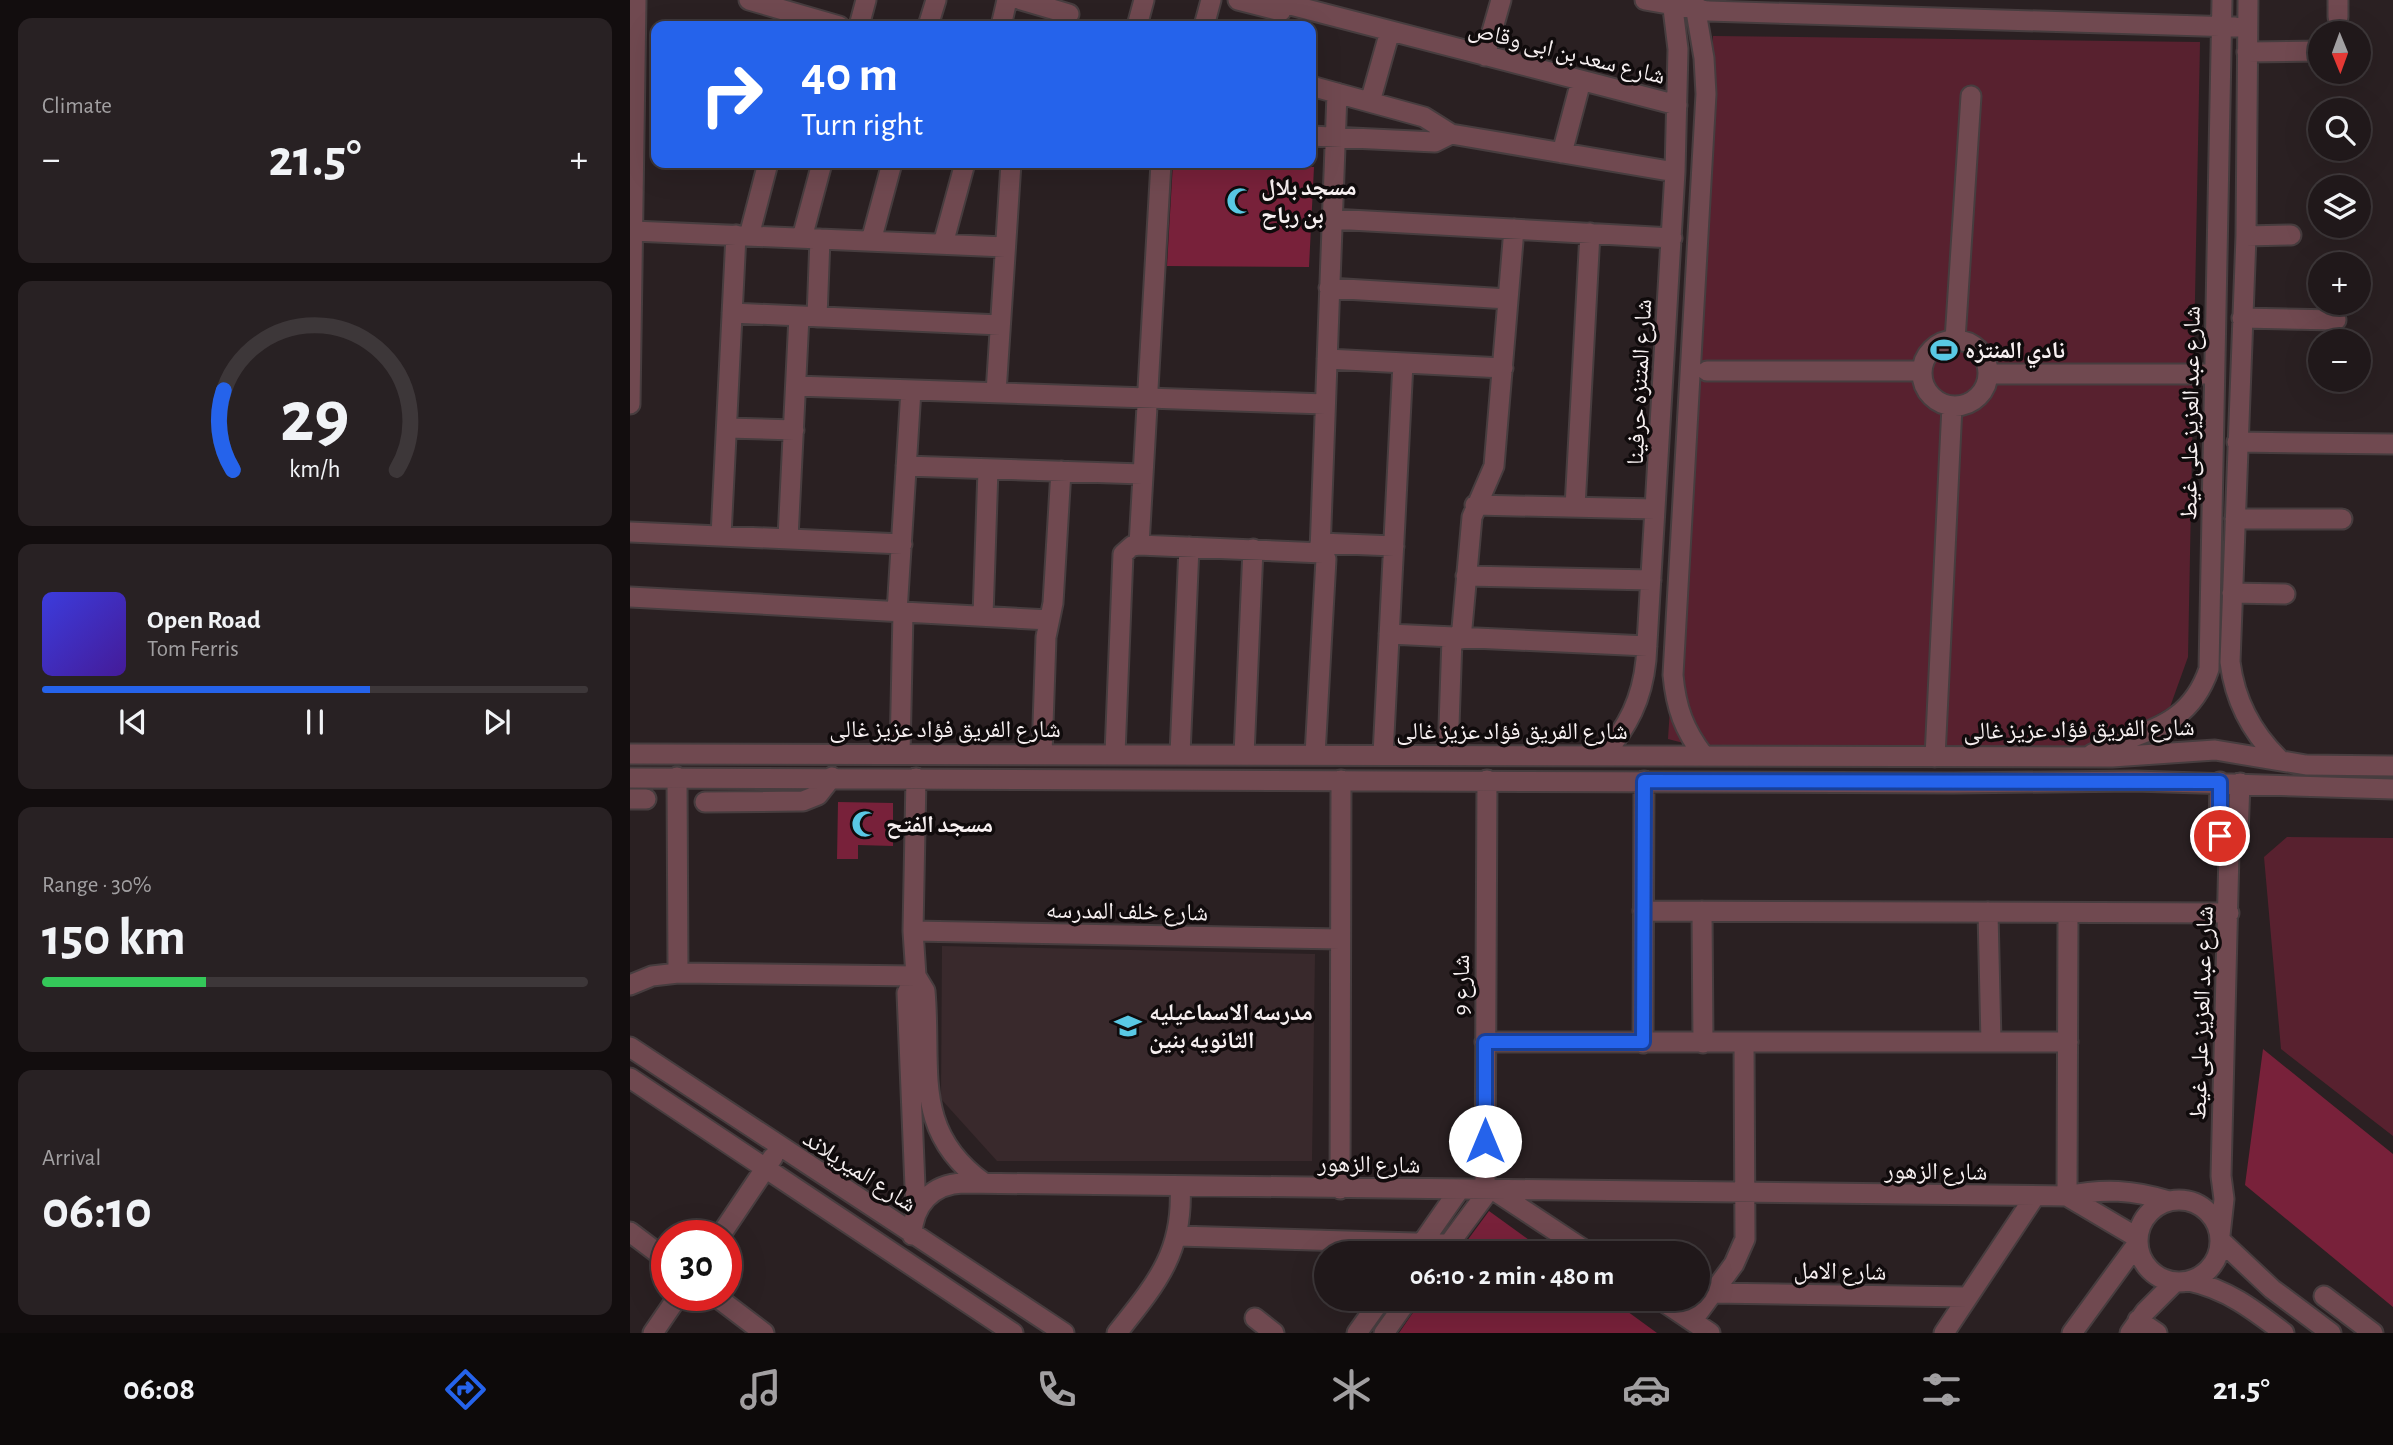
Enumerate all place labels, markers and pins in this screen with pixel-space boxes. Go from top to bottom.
place label: مسجد بلال بن رباح [1261,176,1357,230]
mosque icon: مسجد بلال بن رباح [1225,186,1255,216]
sports icon: نادي المنتزه [1929,335,1959,365]
place label: نادي المنتزه [1965,339,2065,369]
pin [2190,806,2250,866]
mosque icon: مسجد الفتح [850,809,880,839]
place label: مسجد الفتح [886,813,993,839]
place label: مدرسه الاسماعيليه الثانويه بنين [1149,1001,1313,1054]
school or university icon: مدرسه الاسماعيليه الثانويه بنين [1113,1011,1143,1041]

